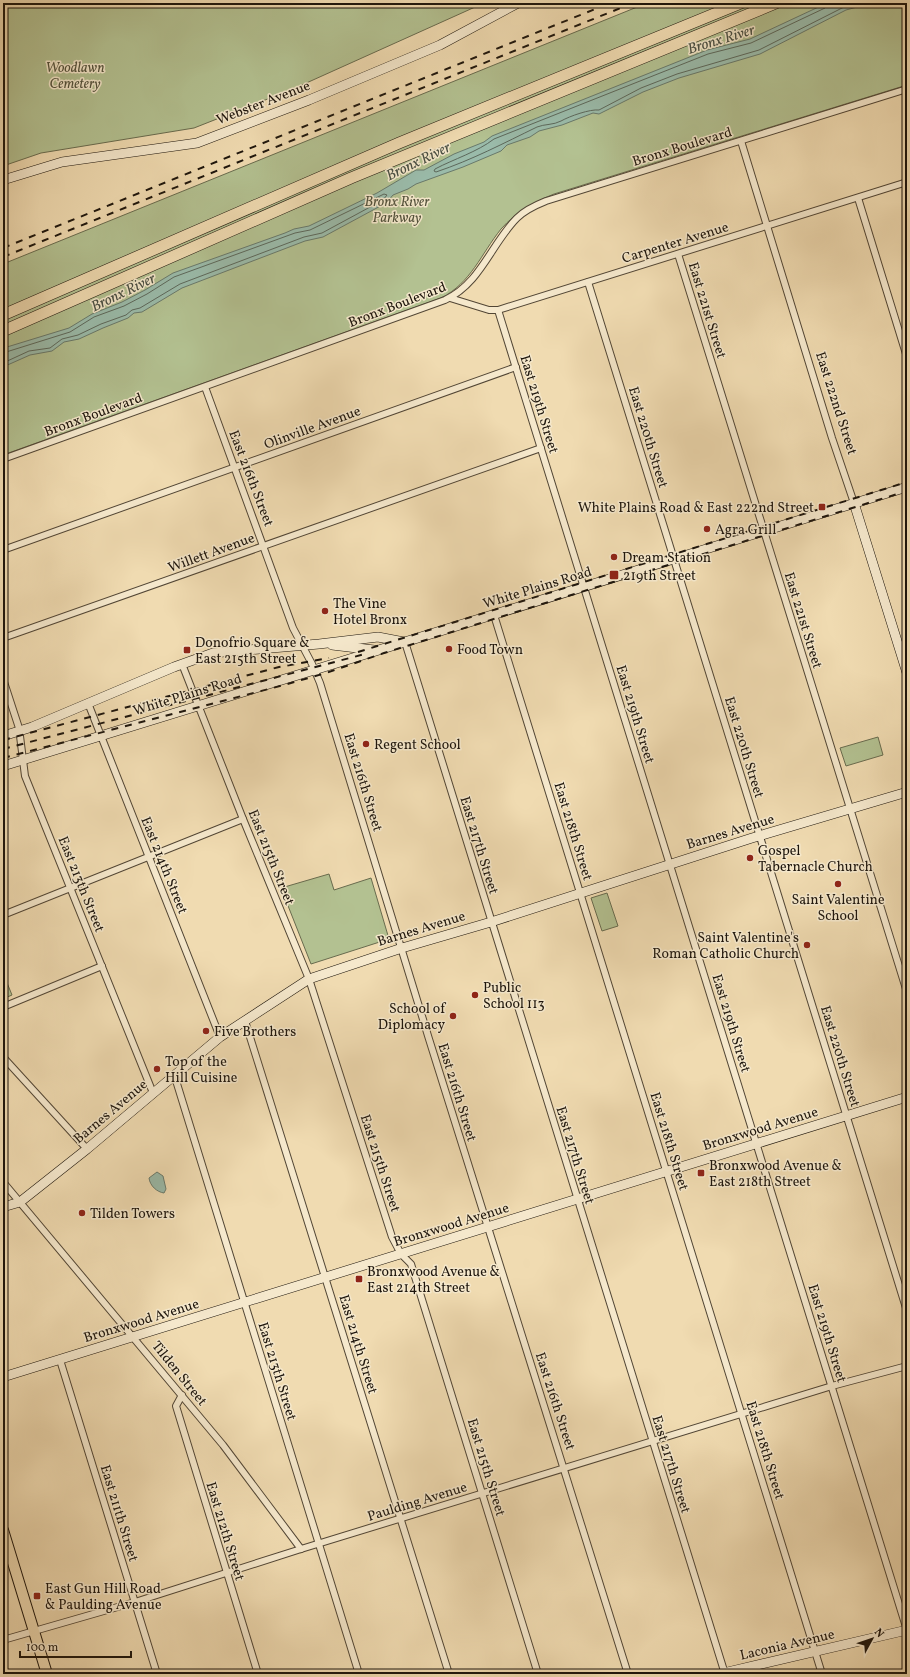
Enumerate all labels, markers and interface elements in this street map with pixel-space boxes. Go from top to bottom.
water label: Bronx River [685,20,758,61]
park label: Woodlawn Cemetery [45,59,105,94]
street label: Webster Avenue [214,77,314,130]
street label: Bronx Boulevard [630,123,735,172]
water label: Bronx River [383,138,455,187]
park label: Bronx River Parkway [365,193,430,228]
street label: Carpenter Avenue [620,218,732,269]
street label: East 221st Street [683,260,730,361]
water label: Bronx River [88,269,160,318]
street label: Bronx Boulevard [346,278,449,333]
street label: East 222nd Street [810,349,861,458]
street label: East 219th Street [515,353,563,456]
street label: East 220th Street [623,384,672,491]
street label: Bronx Boulevard [42,389,145,442]
street label: Olinville Avenue [262,402,364,455]
street label: East 216th Street [223,428,278,530]
place label: White Plains Road & East 222nd Street [578,499,814,518]
marker: White Plains Road & East 222nd Street [817,502,827,512]
place label: Agra Grill [715,521,776,540]
marker: Agra Grill [702,524,712,534]
street label: Willett Avenue [165,529,258,578]
place label: Dream Station [622,549,711,568]
marker: Dream Station [609,552,619,562]
street label: White Plains Road [481,563,594,614]
place label: 219th Street [623,567,696,586]
marker: 219th Street [608,569,620,581]
street label: East 221st Street [779,570,826,671]
place label: The Vine Hotel Bronx [333,595,407,630]
marker: The Vine Hotel Bronx [320,606,330,616]
place label: Donofrio Square & East 215th Street [195,634,310,669]
place label: Food Town [457,641,523,660]
marker: Food Town [444,644,454,654]
marker: Donofrio Square & East 215th Street [182,645,192,655]
street label: East 219th Street [611,663,659,766]
street label: White Plains Road [131,670,244,721]
street label: East 220th Street [719,694,768,801]
street label: East 216th Street [339,731,387,834]
place label: Regent School [374,736,461,755]
marker: Regent School [361,739,371,749]
street label: East 218th Street [549,780,597,883]
street label: East 217th Street [455,794,503,897]
street label: East 215th Street [243,807,298,908]
street label: Barnes Avenue [684,810,777,855]
street label: East 214th Street [135,814,192,917]
street label: East 213th Street [53,834,109,935]
place label: Gospel Tabernacle Church [758,842,873,877]
marker: Gospel Tabernacle Church [745,853,755,863]
marker: Saint Valentine School [833,879,843,889]
place label: Saint Valentine School [791,891,885,926]
street label: Barnes Avenue [375,907,468,952]
place label: Saint Valentine's Roman Catholic Church [652,929,799,964]
marker: Saint Valentine's Roman Catholic Church [802,940,812,950]
street label: East 219th Street [707,972,755,1075]
place label: Public School 113 [483,979,545,1014]
marker: Public School 113 [470,990,480,1000]
place label: School of Diplomacy [378,1000,446,1035]
street label: East 220th Street [815,1003,864,1110]
marker: School of Diplomacy [448,1011,458,1021]
place label: Five Brothers [214,1023,296,1042]
marker: Five Brothers [201,1026,211,1036]
street label: East 216th Street [433,1041,481,1144]
place label: Top of the Hill Cuisine [165,1053,238,1088]
marker: Top of the Hill Cuisine [152,1064,162,1074]
street label: Barnes Avenue [70,1075,152,1149]
street label: East 218th Street [645,1090,693,1193]
street label: Bronxwood Avenue [700,1103,821,1156]
street label: East 217th Street [551,1104,599,1207]
street label: East 215th Street [355,1112,404,1215]
place label: Bronxwood Avenue & East 218th Street [709,1157,842,1192]
marker: Bronxwood Avenue & East 218th Street [696,1168,706,1178]
street label: Bronxwood Avenue [391,1199,512,1252]
place label: Tilden Towers [90,1205,175,1224]
marker: Tilden Towers [77,1208,87,1218]
place label: Bronxwood Avenue & East 214th Street [367,1263,500,1298]
marker: Bronxwood Avenue & East 214th Street [354,1274,364,1284]
street label: East 219th Street [803,1282,851,1385]
street label: East 214th Street [333,1292,382,1397]
street label: Bronxwood Avenue [81,1295,202,1348]
street label: East 213th Street [253,1320,301,1423]
street label: Tilden Street [147,1338,211,1410]
street label: East 216th Street [530,1350,579,1453]
street label: East 218th Street [741,1399,789,1502]
street label: East 217th Street [647,1413,695,1516]
street label: East 215th Street [462,1416,510,1519]
street label: East 211th Street [95,1463,142,1564]
street label: Paulding Avenue [365,1478,470,1527]
street label: East 212th Street [201,1480,249,1583]
place label: East Gun Hill Road & Paulding Avenue [45,1580,162,1615]
marker: East Gun Hill Road & Paulding Avenue [32,1591,42,1601]
north arrow [852,1619,892,1659]
street label: Laconia Avenue [738,1625,837,1666]
text: N [870,1626,887,1641]
scale bar [20,1633,131,1659]
text: 100 m [26,1640,59,1656]

